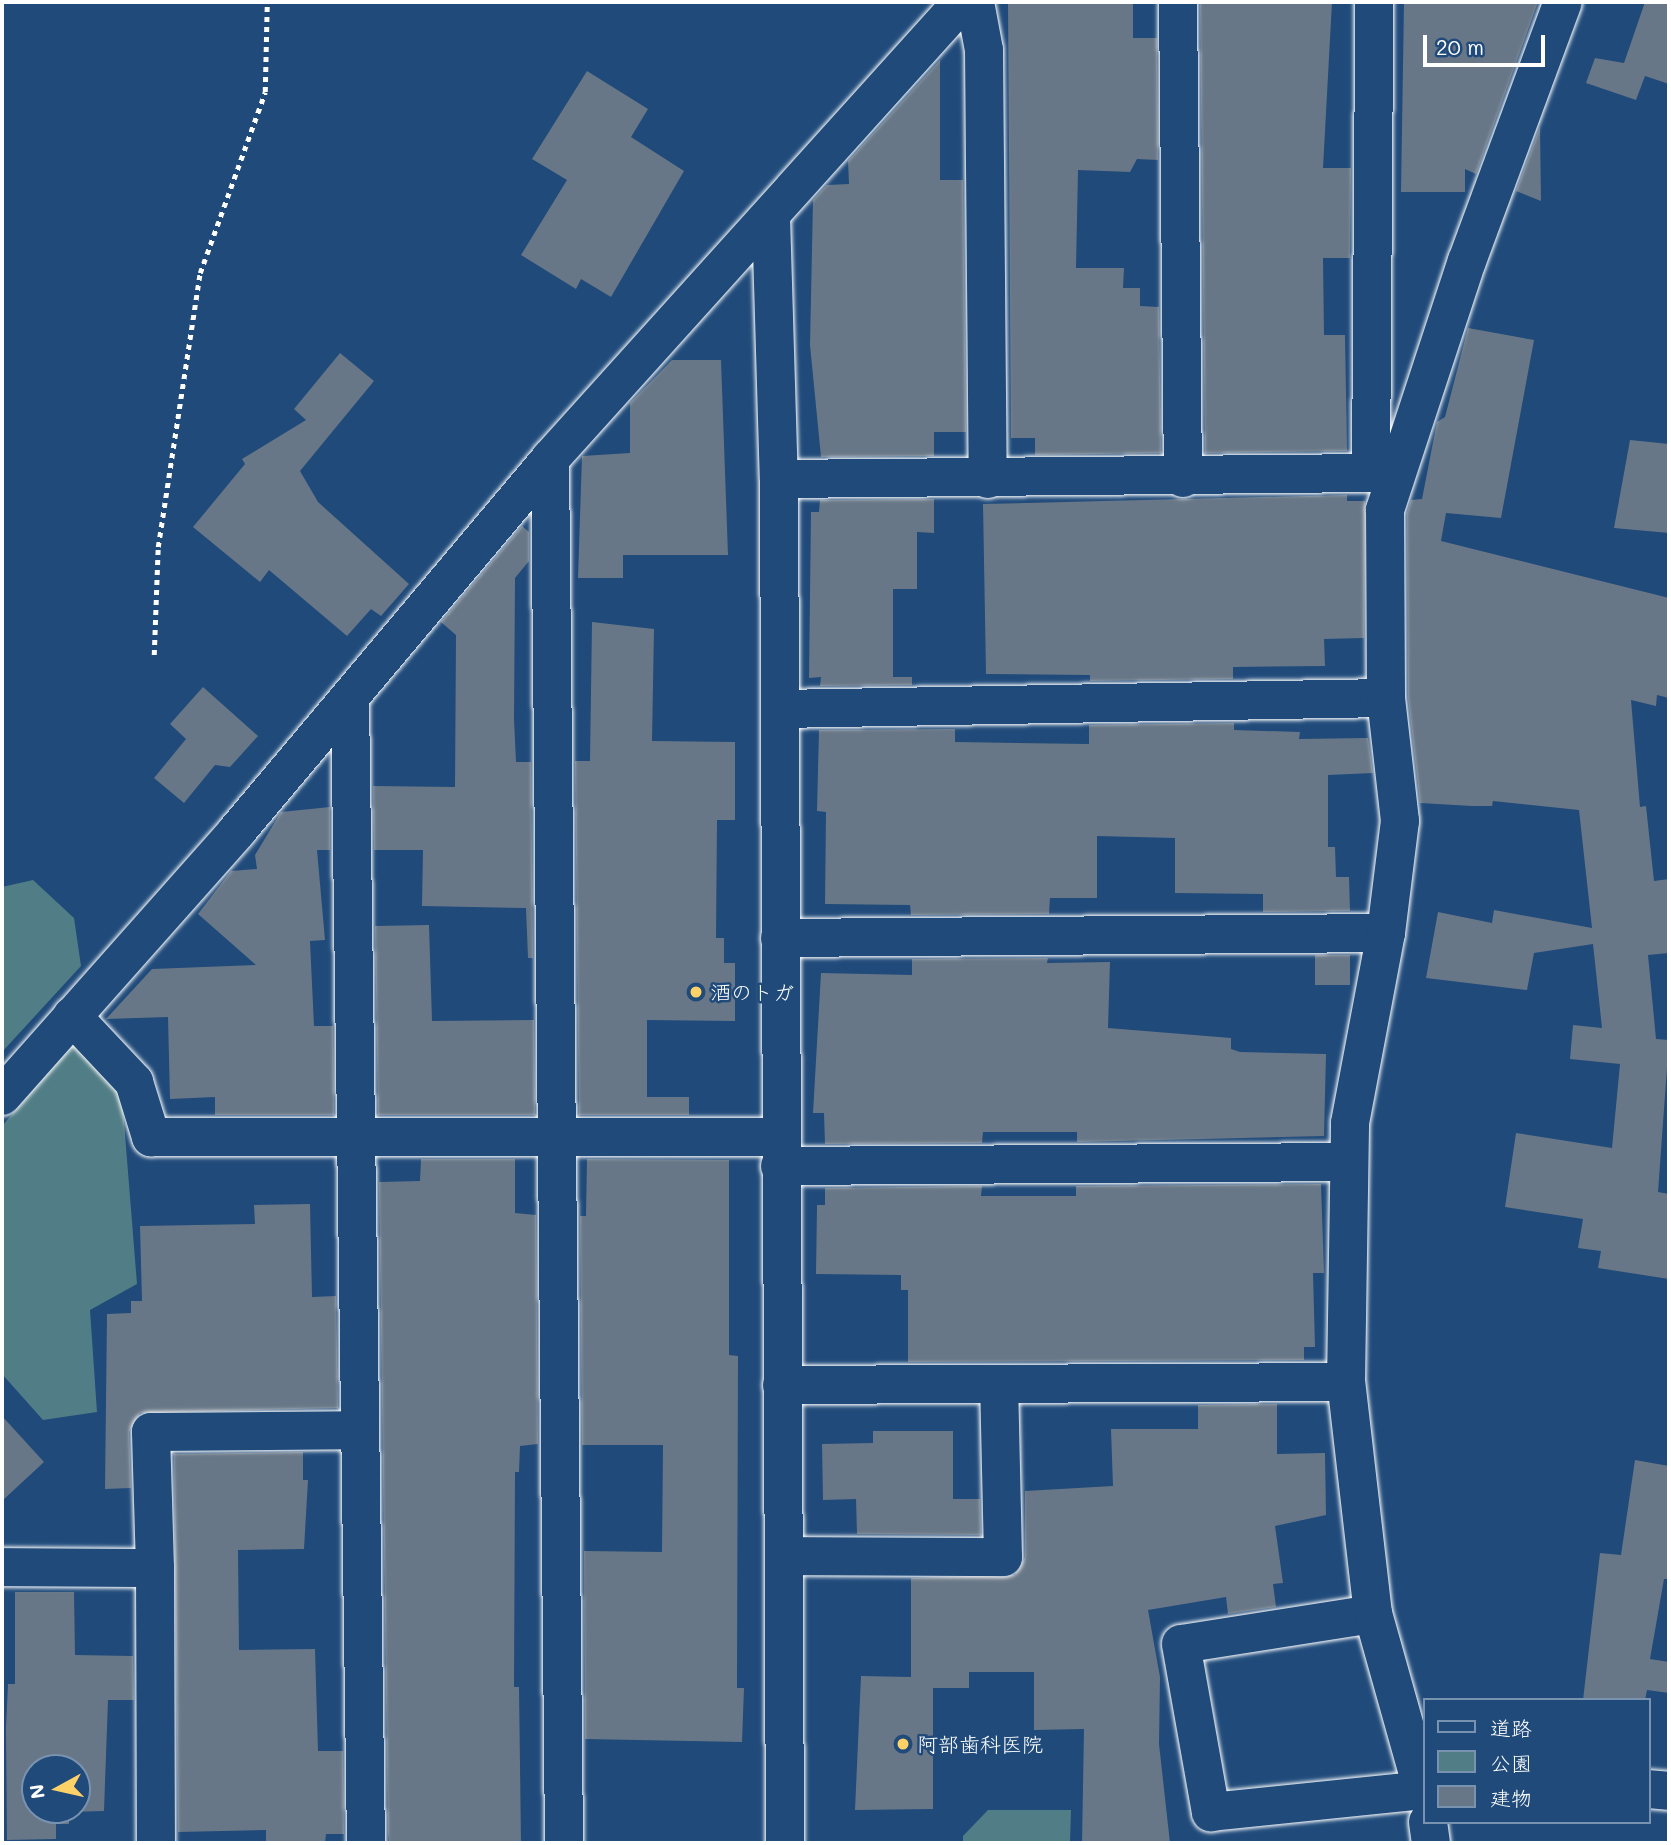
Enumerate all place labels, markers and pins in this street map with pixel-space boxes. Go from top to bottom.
place label: 酒のトガ [710,979,794,1005]
marker: 酒のトガ [688,984,704,1000]
place label: 阿部歯科医院 [917,1731,1043,1757]
marker: 阿部歯科医院 [895,1736,911,1752]

